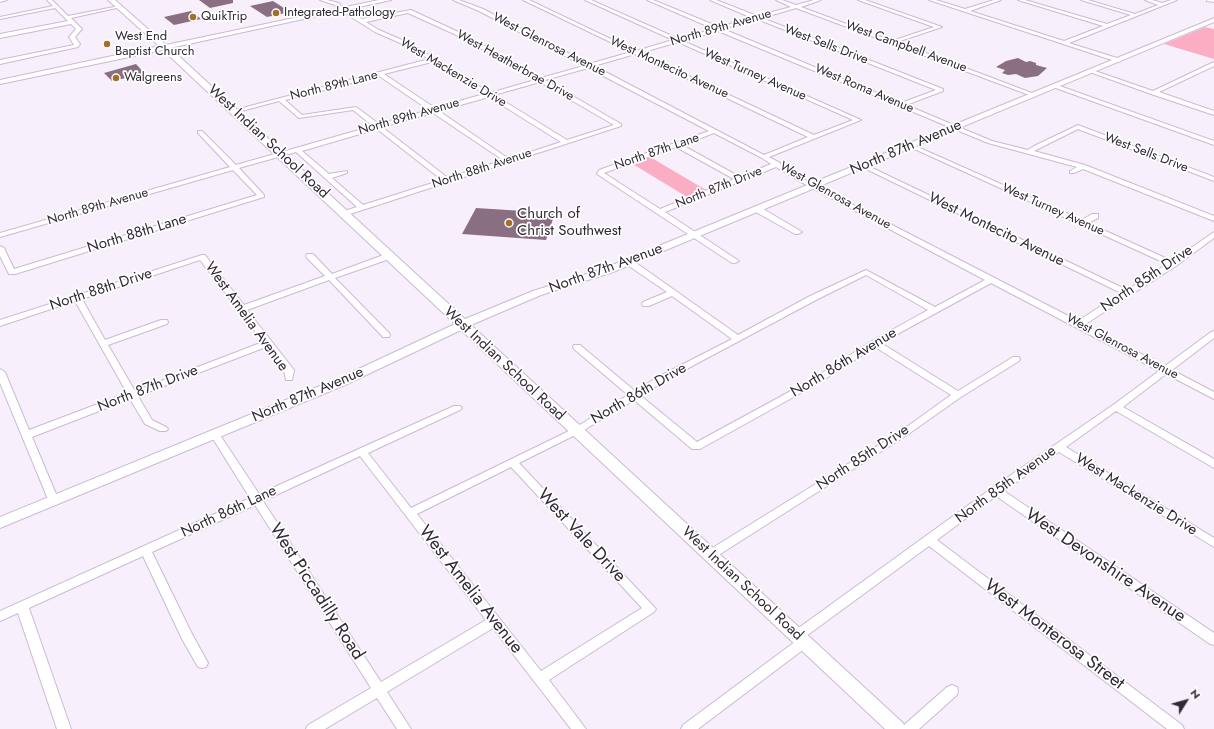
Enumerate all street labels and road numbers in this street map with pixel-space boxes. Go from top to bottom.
street label: North 89th Avenue [669,6,773,50]
street label: West Glenrosa Avenue [490,10,608,80]
street label: West Campbell Avenue [843,18,969,76]
street label: West Sells Drive [782,22,870,68]
street label: West Heatherbrae Drive [454,27,576,105]
street label: West Montecito Avenue [607,34,731,102]
street label: West Mackenzie Drive [397,35,509,111]
street label: West Turney Avenue [701,45,809,105]
street label: West Roma Avenue [812,61,916,117]
street label: North 89th Lane [289,68,379,104]
street label: West Indian School Road [204,81,332,203]
street label: North 89th Avenue [357,95,461,139]
street label: North 87th Avenue [847,116,965,180]
street label: North 87th Lane [613,130,701,174]
street label: West Sells Drive [1102,130,1190,176]
street label: North 88th Avenue [430,146,534,192]
street label: West Glenrosa Avenue [777,159,893,233]
street label: North 87th Drive [673,164,765,212]
street label: West Turney Avenue [999,180,1107,240]
street label: North 89th Avenue [46,185,150,229]
street label: West Montecito Avenue [925,189,1067,271]
street label: North 88th Lane [85,210,189,258]
street label: North 87th Avenue [547,240,665,298]
street label: North 85th Drive [1098,242,1196,316]
street label: West Amelia Avenue [200,259,292,375]
street label: North 88th Drive [48,265,154,315]
street label: West Indian School Road [440,303,568,425]
street label: West Glenrosa Avenue [1063,311,1181,383]
street label: North 86th Avenue [788,324,900,402]
street label: North 86th Drive [588,359,690,429]
street label: North 87th Drive [95,362,201,416]
street label: North 87th Avenue [249,363,367,427]
street label: North 85th Drive [813,421,913,495]
street label: North 85th Avenue [952,442,1060,528]
street label: West Mackenzie Drive [1072,450,1200,540]
street label: North 86th Lane [178,482,280,542]
street label: West Vale Drive [532,485,630,587]
street label: West Devonshire Avenue [1021,504,1189,628]
street label: West Piccadilly Road [264,520,368,664]
street label: West Amelia Avenue [413,522,527,658]
street label: West Indian School Road [678,523,806,645]
street label: West Monterosa Street [980,575,1128,695]

